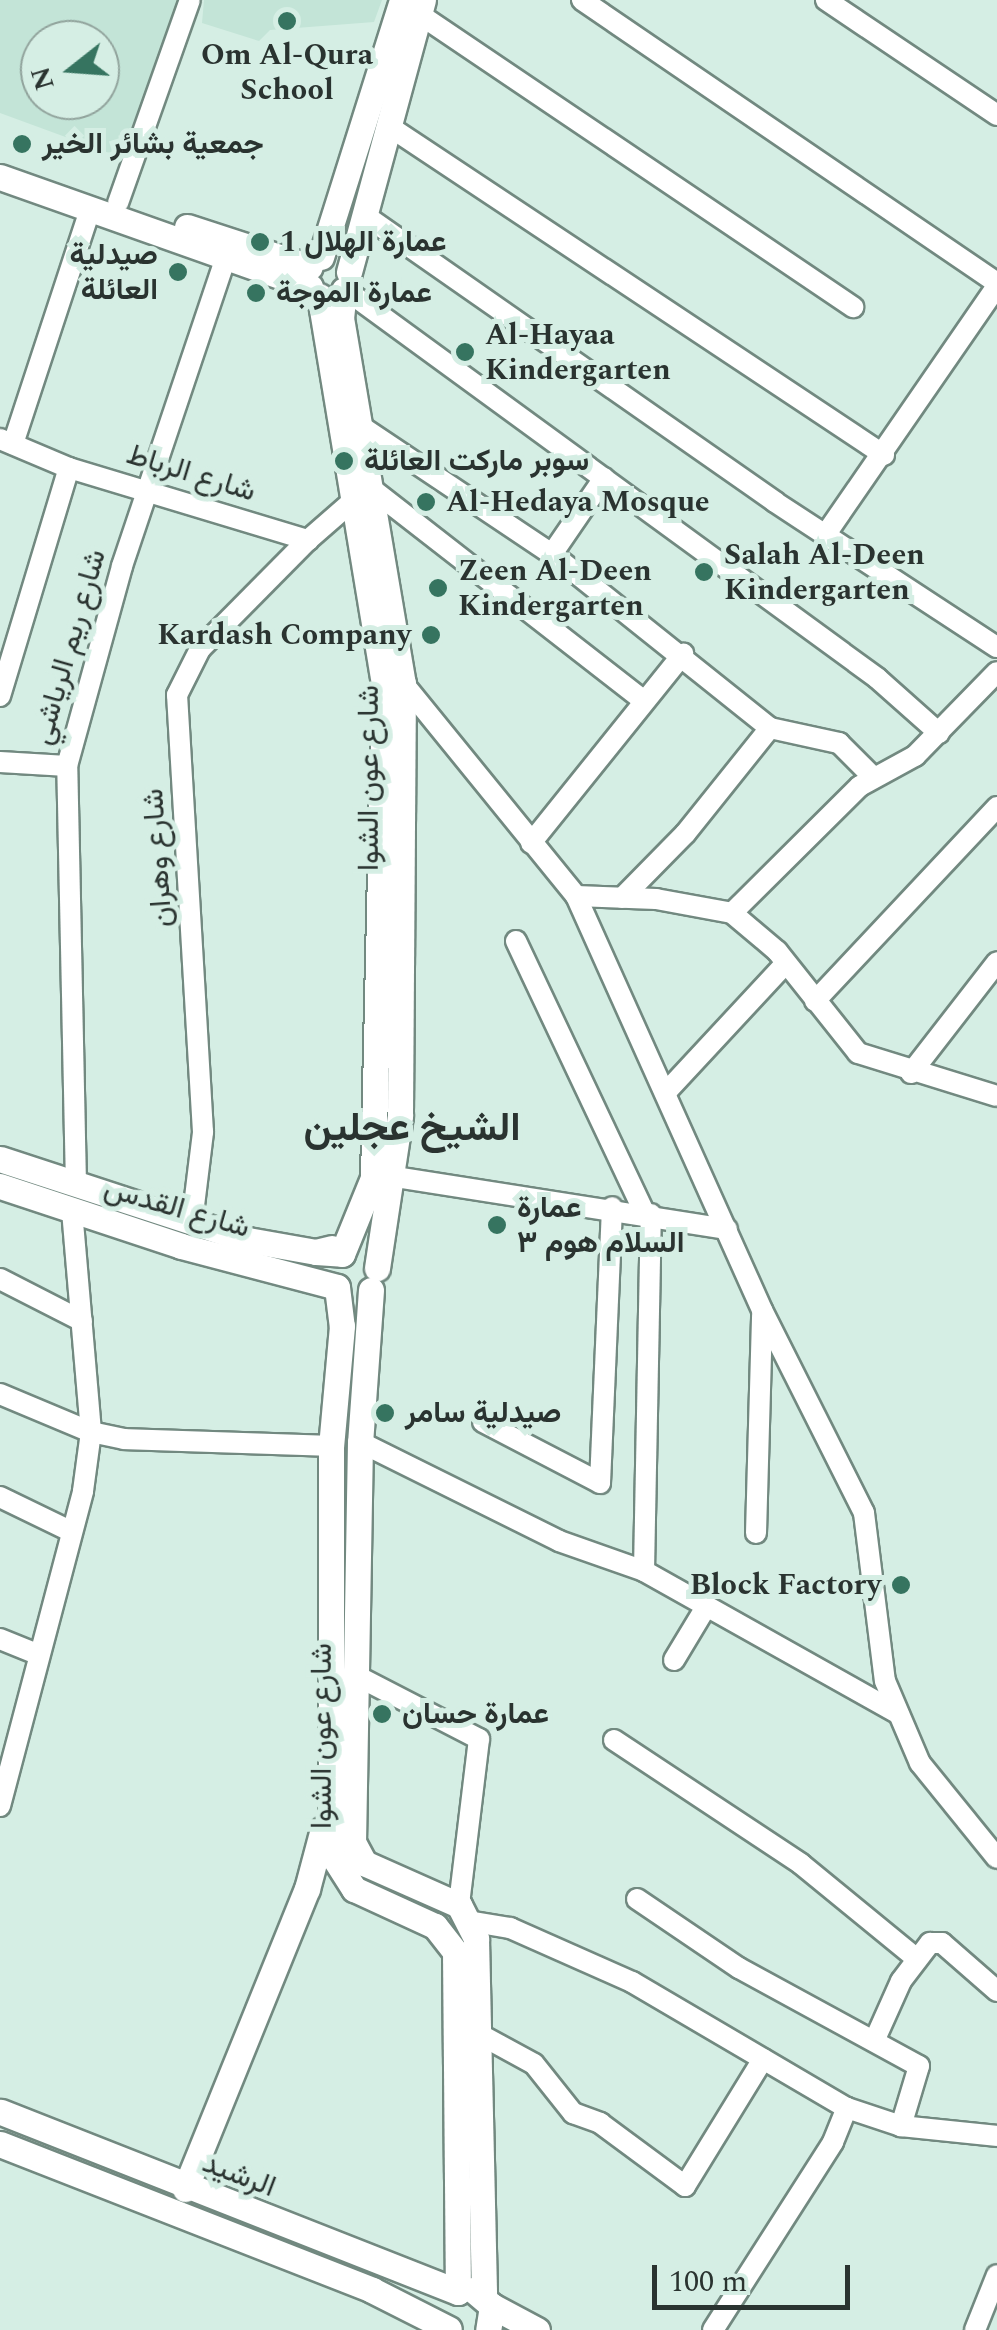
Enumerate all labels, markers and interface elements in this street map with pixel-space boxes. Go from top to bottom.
marker: Om Al-Qura School [276,10,298,32]
north arrow [20,20,120,120]
place label: Om Al-Qura School [201,37,373,108]
text: N [19,61,67,96]
place label: جمعية بشائر الخير [42,126,264,162]
marker: جمعية بشائر الخير [11,133,33,155]
place label: عمارة الهلال 1 [280,224,446,260]
marker: عمارة الهلال 1 [249,231,271,253]
place label: صيدلية العائلة [70,237,158,308]
marker: صيدلية العائلة [167,261,189,283]
place label: عمارة الموجة [276,275,432,311]
marker: عمارة الموجة [245,282,267,304]
place label: Al-Hayaa Kindergarten [485,317,671,388]
marker: Al-Hayaa Kindergarten [454,341,476,363]
street label: شارع الرباط [122,436,260,510]
place label: سوبر ماركت العائلة [364,443,589,479]
marker: سوبر ماركت العائلة [333,450,355,472]
place label: Al-Hedaya Mosque [446,484,710,520]
marker: Al-Hedaya Mosque [415,491,437,513]
place label: Salah Al-Deen Kindergarten [724,537,925,608]
street label: شارع ريم الرياشي [24,545,114,749]
place label: Zeen Al-Deen Kindergarten [458,553,652,624]
marker: Salah Al-Deen Kindergarten [693,561,715,583]
marker: Zeen Al-Deen Kindergarten [427,577,449,599]
place label: Kardash Company [157,617,411,653]
marker: Kardash Company [420,624,442,646]
street label: شارع عون الشوا [351,685,387,871]
street label: شارع وهران [135,788,181,928]
district label: الشيخ عجلين [303,1105,521,1153]
street label: شارع القدس [100,1170,254,1246]
place label: عمارة السلام هوم ٣ [517,1190,684,1260]
marker: عمارة السلام هوم ٣ [486,1214,508,1236]
place label: صيدلية سامر [405,1395,561,1431]
marker: صيدلية سامر [374,1402,396,1424]
place label: Block Factory [690,1567,881,1603]
marker: Block Factory [890,1574,912,1596]
street label: شارع عون الشوا [304,1643,340,1829]
place label: عمارة حسان [402,1696,549,1732]
marker: عمارة حسان [371,1703,393,1725]
street label: الرشيد [197,2145,281,2205]
scale bar [657,2245,854,2307]
text: 100 m [669,2259,747,2305]

